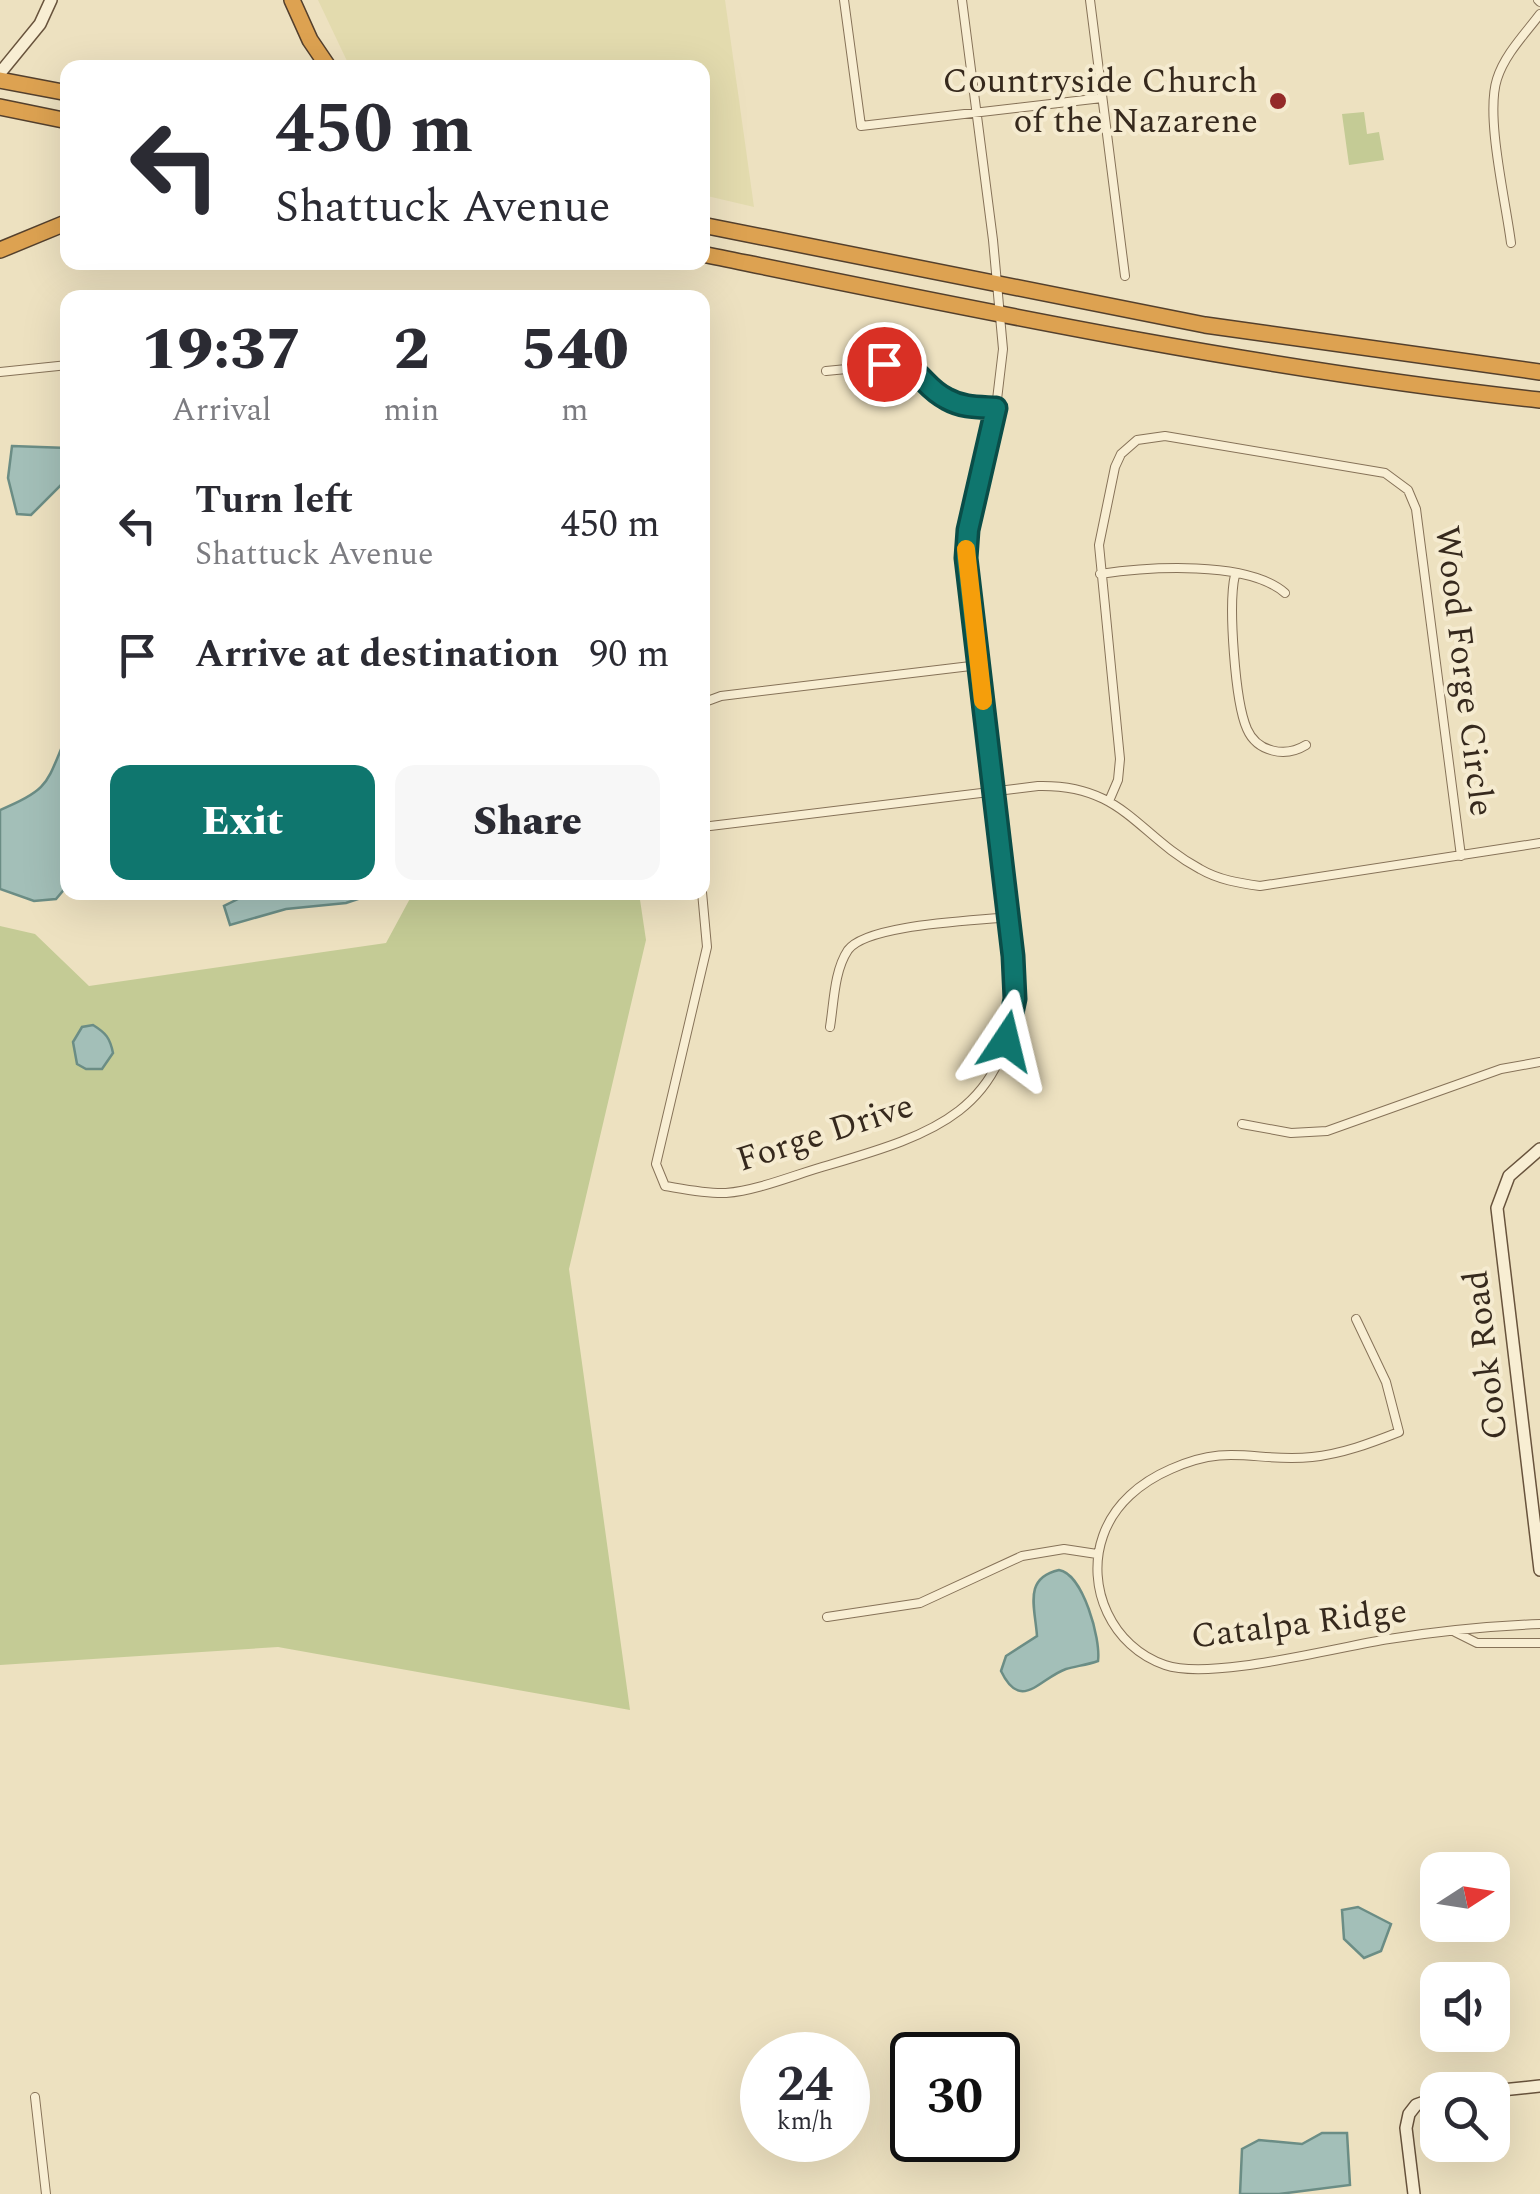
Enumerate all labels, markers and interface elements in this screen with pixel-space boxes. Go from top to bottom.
place label: Countryside Church of the Nazarene [942,55,1258,148]
text: 450 m [275,77,473,183]
marker: Countryside Church of the Nazarene [1267,90,1289,112]
icon: left [110,100,240,230]
text: Shattuck Avenue [275,173,610,242]
text: 19:37 [141,304,302,396]
text: 2 [393,304,429,396]
text: 540 [521,304,629,396]
pin [842,322,927,407]
icon: arrive [857,337,912,392]
text: Arrival [172,386,272,435]
text: min [383,386,439,435]
text: m [561,386,588,435]
text: Turn left [195,472,353,530]
text: 450 m [561,496,660,554]
icon: left [110,498,165,553]
street label: Wood Forge Circle [1420,523,1508,819]
text: Shattuck Avenue [195,530,434,579]
text: Arrive at destination [195,626,559,684]
text: 90 m [589,626,669,684]
icon: arrive [110,628,165,683]
button: Exit [110,765,375,880]
button: Share [395,765,660,880]
position arrow [954,989,1058,1093]
street label: Forge Drive [730,1079,920,1187]
street label: Cook Road [1449,1267,1523,1443]
street label: Catalpa Ridge [1188,1584,1410,1664]
north arrow [1420,1852,1510,1942]
map controls [1420,1852,1510,2162]
button: sound [1420,1962,1510,2052]
speed limit sign: 30 [890,2032,1020,2162]
text: 24 [777,2047,833,2123]
button: search [1420,2072,1510,2162]
text: km/h [777,2103,833,2141]

